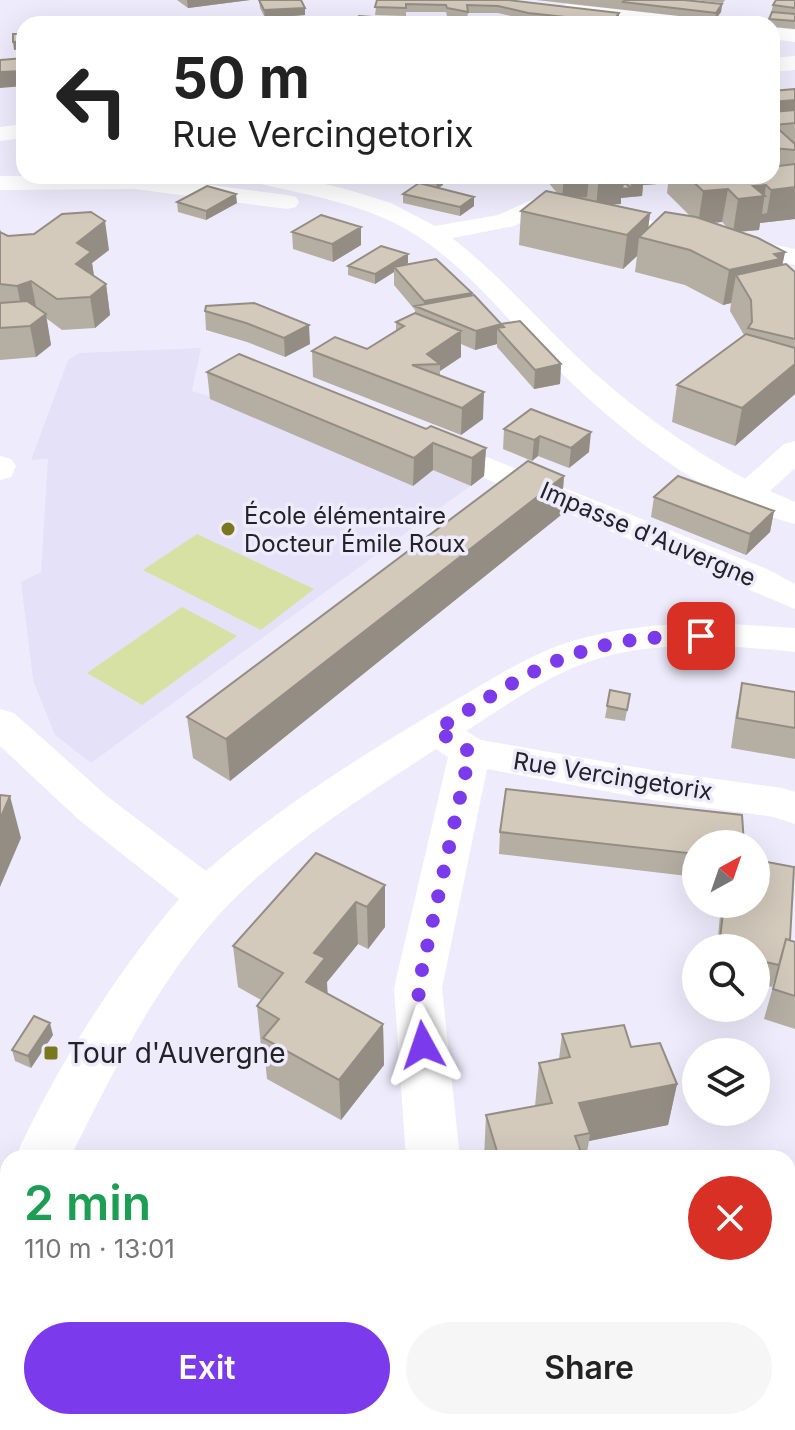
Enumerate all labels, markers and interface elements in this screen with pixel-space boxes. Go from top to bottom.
text: 50 m [172,44,310,112]
icon: left [40,48,144,152]
text: Rue Vercingetorix [172,112,474,156]
street label: Impasse d'Auvergne [536,475,760,593]
place label: École élémentaire Docteur Émile Roux [244,500,466,558]
marker: École élémentaire Docteur Émile Roux [219,520,237,538]
pin [667,602,735,670]
icon: arrive [679,614,723,658]
street label: Rue Vercingetorix [511,746,715,806]
north arrow [682,830,770,918]
map controls [682,830,770,1126]
button: search [682,934,770,1022]
position arrow [381,1003,465,1087]
place label: Tour d'Auvergne [67,1036,285,1070]
button: layers [682,1038,770,1126]
marker: Tour d'Auvergne [42,1044,60,1062]
text: 2 min [24,1173,151,1232]
button: close [688,1176,772,1260]
text: 110 m · 13:01 [24,1233,175,1264]
button: Exit [24,1322,390,1414]
button: Share [406,1322,772,1414]

